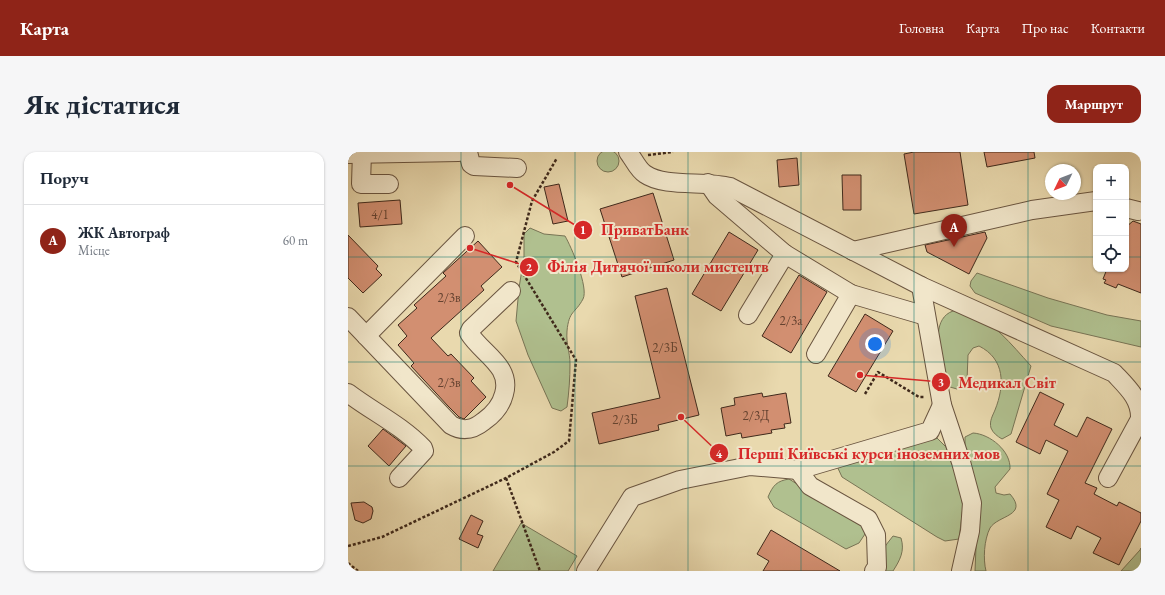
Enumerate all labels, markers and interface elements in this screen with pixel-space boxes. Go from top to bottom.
text: Карта [20,16,69,41]
text: Головна [899,19,944,37]
text: Карта [966,19,999,37]
text: Про нас [1021,19,1069,37]
text: Контакти [1091,19,1145,37]
button: Маршрут [1047,85,1141,123]
text: Як дістатися [24,86,180,122]
north arrow [1045,164,1081,200]
map controls [1093,164,1129,272]
button: + [1093,164,1129,200]
text: Поруч [40,167,89,189]
button: − [1093,200,1129,236]
house number: 4/1 [371,206,389,223]
pin: A [941,214,967,247]
callout: ПриватБанк [573,216,697,244]
text: ПриватБанк [601,219,689,240]
text: 1 [580,222,586,238]
text: ЖК Автограф [78,223,170,242]
text: A [48,232,58,249]
text: 60 m [283,232,308,249]
button: locate [1093,236,1129,272]
text: Місце [78,242,110,259]
callout: Філія Дитячої школи мистецтв [519,253,776,281]
text: Філія Дитячої школи мистецтв [547,256,769,277]
text: 2 [526,259,533,275]
house number: 2/3в [437,289,461,306]
house number: 2/3а [780,312,803,329]
your location [865,334,885,354]
house number: 2/3Б [652,339,678,356]
callout: Медикал Світ [931,368,1064,396]
text: Медикал Світ [958,372,1057,393]
house number: 2/3в [437,374,461,391]
text: 3 [938,374,944,390]
house number: 2/3Д [743,407,769,424]
house number: 2/3Б [612,411,638,428]
callout: Перші Київські курси іноземних мов [709,439,1008,467]
text: Перші Київські курси іноземних мов [738,443,1000,464]
text: 4 [716,446,723,462]

